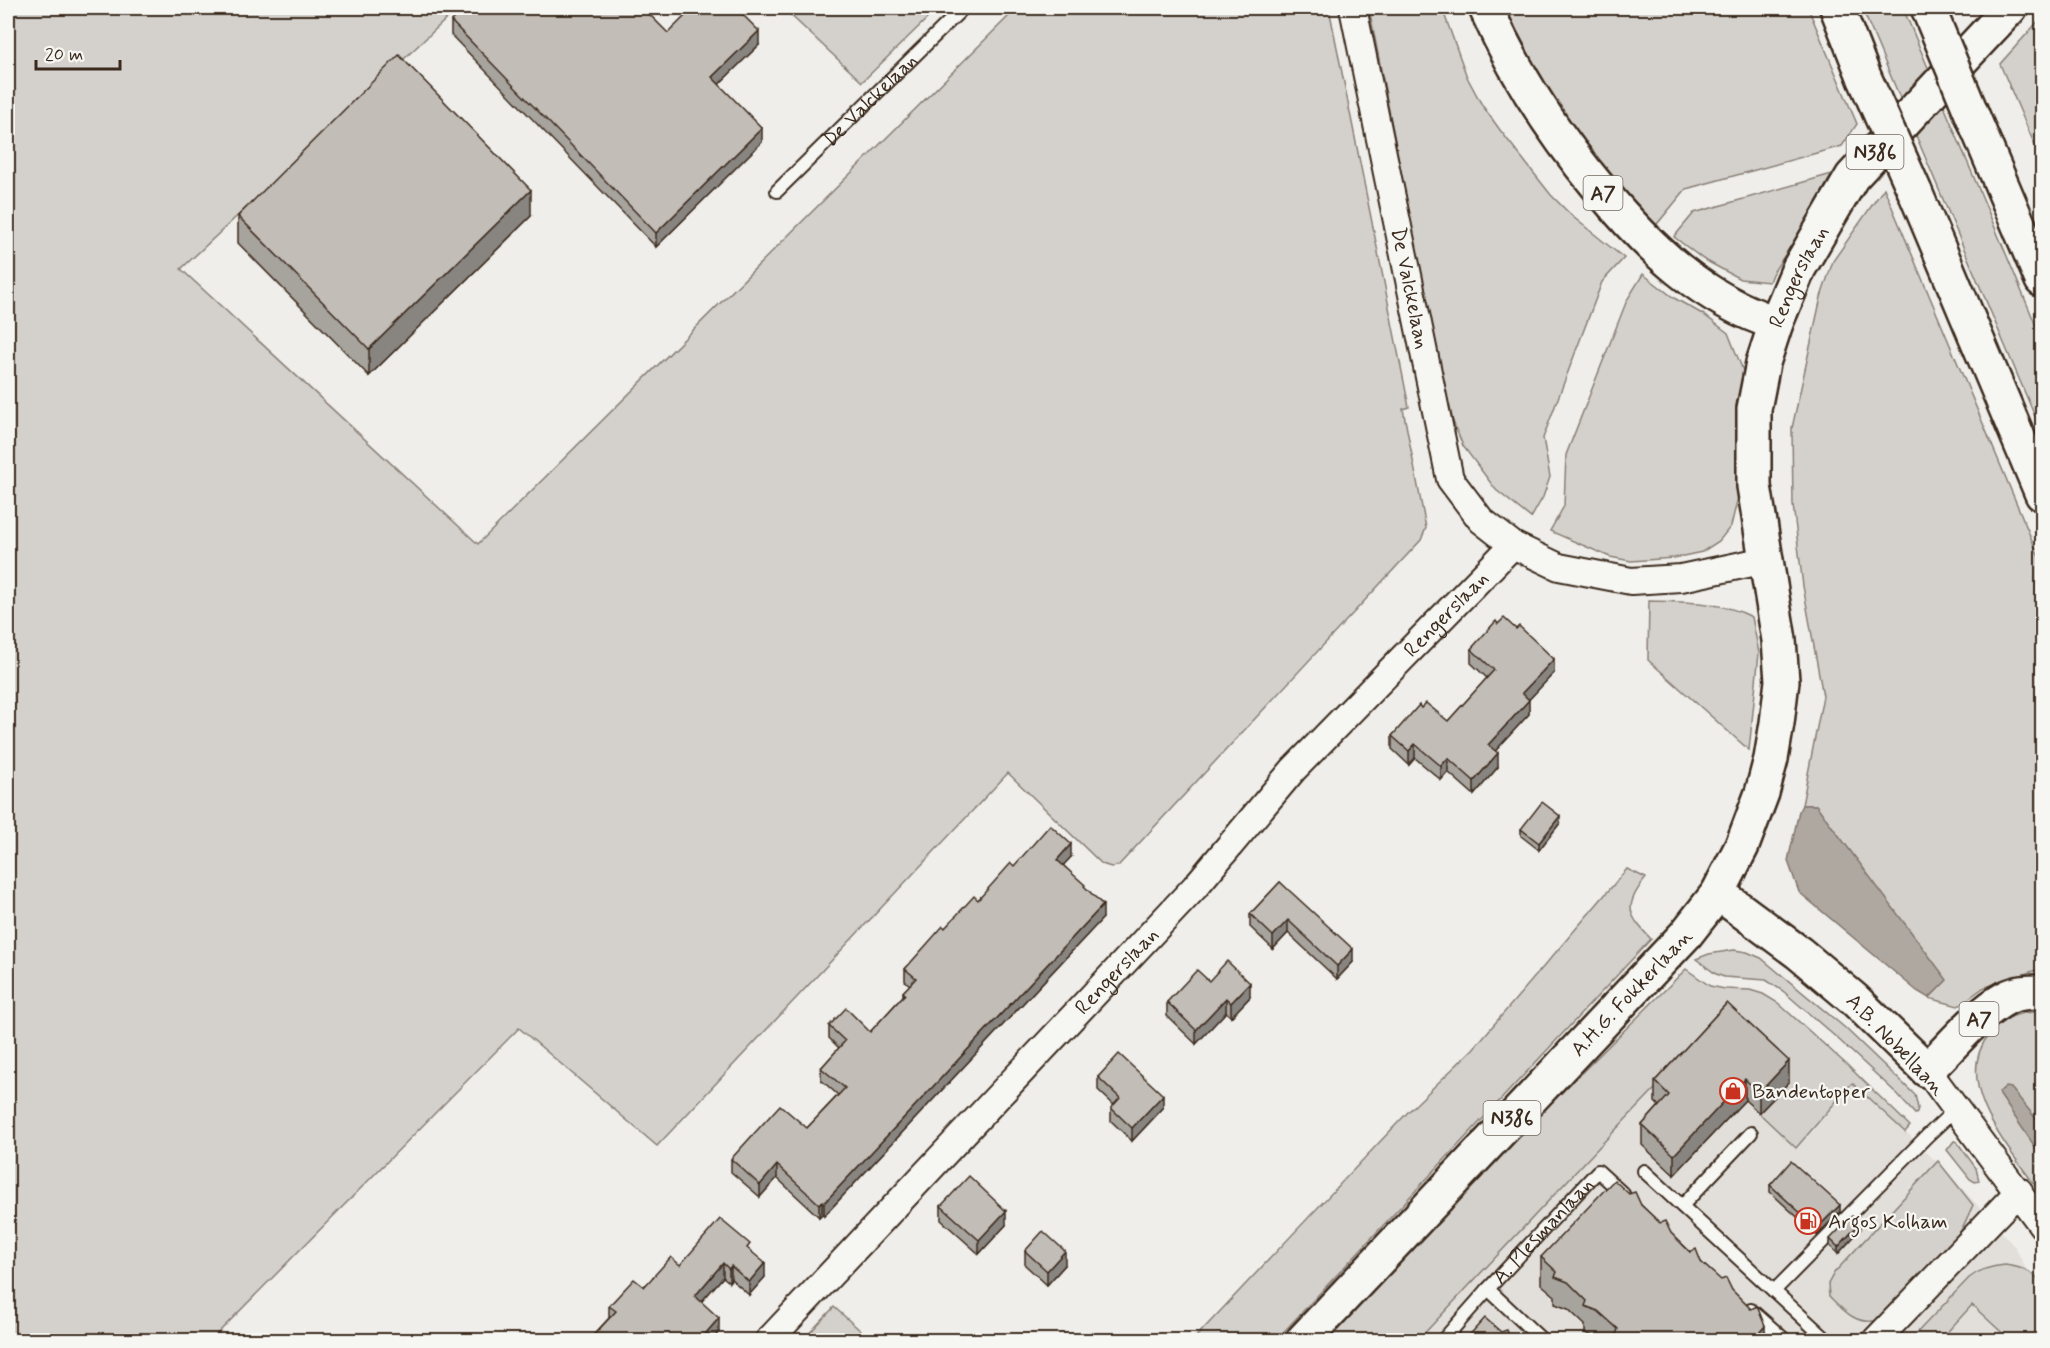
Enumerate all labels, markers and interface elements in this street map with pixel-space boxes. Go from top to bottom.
scale bar [36,33,120,71]
text: 20 m [45,43,83,67]
street label: De Valckelaan [817,47,924,154]
road number: N386 [1846,135,1904,169]
road number: A7 [1584,176,1622,210]
street label: Rengerslaan [1763,221,1836,332]
street label: De Valckelaan [1384,225,1436,352]
street label: Rengerslaan [1398,565,1495,664]
street label: Rengerslaan [1069,921,1165,1021]
street label: A.H.G. Fokkerlaan [1565,923,1699,1063]
street label: A.B. Nobellaan [1839,988,1951,1102]
road number: A7 [1960,1002,1998,1036]
shop icon: Bandentopper [1718,1076,1748,1106]
place label: Bandentopper [1752,1078,1870,1106]
road number: N386 [1484,1101,1540,1135]
street label: A. Plesmanlaan [1486,1172,1600,1291]
fuel station icon: Argos Kolham [1793,1206,1823,1236]
place label: Argos Kolham [1828,1208,1948,1238]

